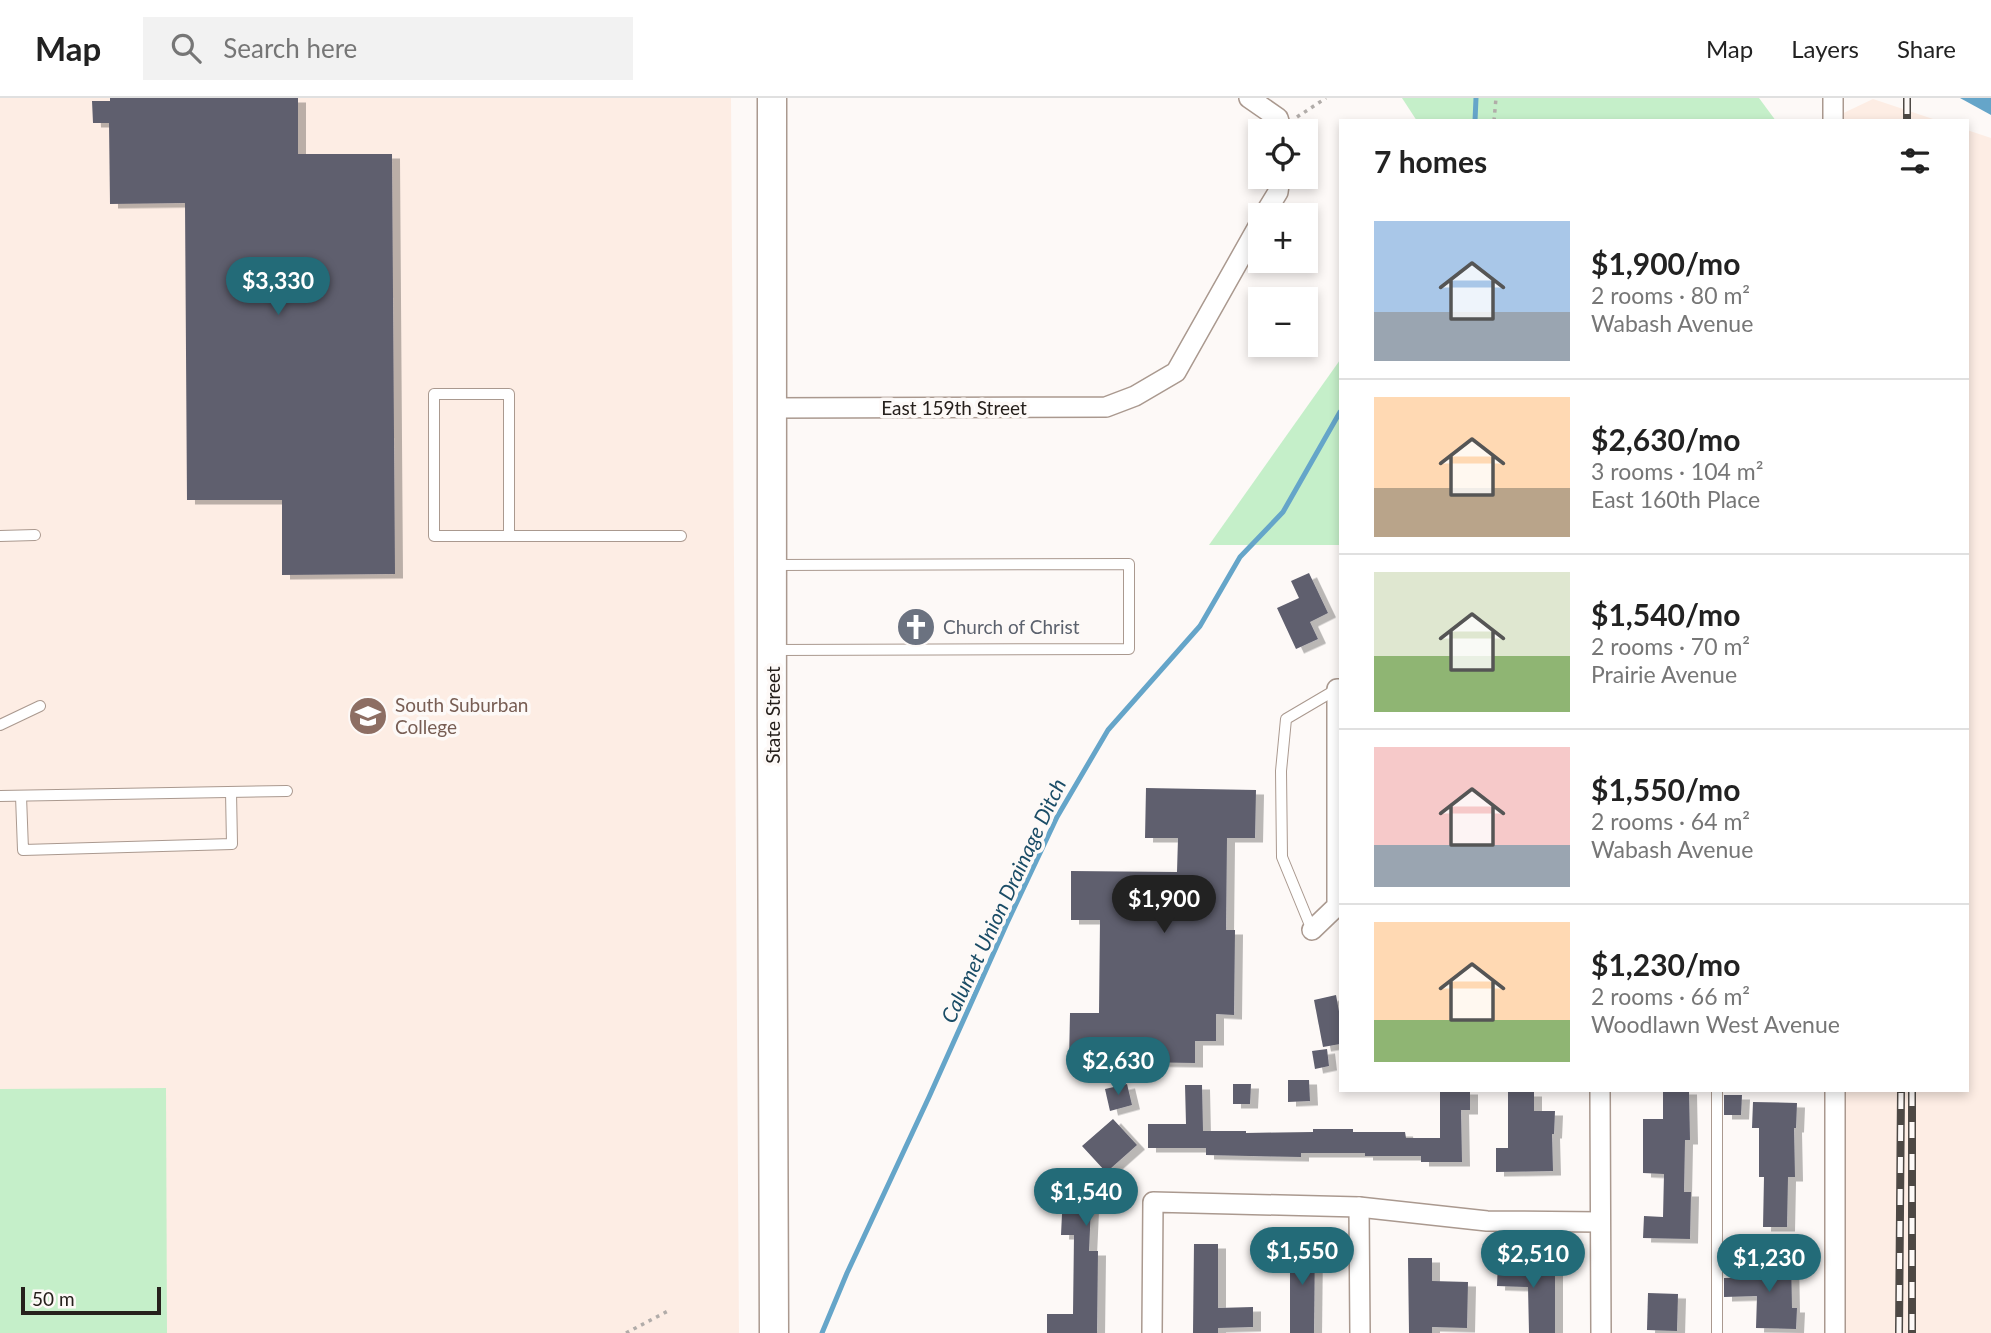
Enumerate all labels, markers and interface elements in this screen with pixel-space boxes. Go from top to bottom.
search box [143,17,633,80]
text: Map [35,28,101,68]
icon: search [167,29,205,67]
text: Search here [223,32,357,64]
text: Map [1706,34,1753,63]
text: Layers [1791,34,1859,63]
text: Share [1897,34,1956,63]
map controls [1248,119,1318,357]
button: locate [1248,119,1318,189]
icon: filters [1896,142,1934,180]
text: 7 homes [1374,143,1487,179]
button: + [1248,203,1318,273]
text: $1,900/mo [1591,245,1740,281]
icon: home [1430,249,1514,333]
pin: $3,330 [221,258,335,317]
text: $3,330 [242,266,314,294]
text: 2 rooms · 80 m² [1591,281,1750,309]
button: − [1248,287,1318,357]
text: Wabash Avenue [1591,309,1753,337]
street label: East 159th Street [881,396,1027,419]
text: $2,630/mo [1591,421,1740,457]
icon: home [1430,425,1514,509]
text: 3 rooms · 104 m² [1591,457,1763,485]
text: East 160th Place [1591,485,1760,513]
text: $1,540/mo [1591,596,1740,632]
icon: home [1430,600,1514,684]
church icon: Church of Christ [895,606,937,648]
place label: Church of Christ [943,615,1080,638]
text: 2 rooms · 70 m² [1591,632,1750,660]
text: Prairie Avenue [1591,660,1737,688]
street label: State Street [761,666,784,764]
place label: South Suburban College [395,693,528,738]
school or university icon: South Suburban College [347,695,389,737]
text: $1,550/mo [1591,771,1740,807]
water label: Calumet Union Drainage Ditch [935,774,1070,1026]
icon: home [1430,775,1514,859]
text: 2 rooms · 64 m² [1591,807,1750,835]
text: Wabash Avenue [1591,835,1753,863]
pin: $1,900 [1107,876,1221,935]
text: $1,900 [1128,884,1200,912]
text: $1,230/mo [1591,946,1740,982]
icon: home [1430,950,1514,1034]
text: 2 rooms · 66 m² [1591,982,1750,1010]
text: Woodlawn West Avenue [1591,1010,1840,1038]
pin: $2,630 [1061,1038,1175,1097]
text: $2,630 [1082,1046,1154,1074]
pin: $1,540 [1029,1168,1143,1228]
text: $1,540 [1050,1177,1122,1205]
pin: $1,550 [1245,1228,1359,1287]
pin: $2,510 [1476,1230,1590,1290]
pin: $1,230 [1712,1234,1826,1294]
text: $1,550 [1266,1236,1338,1264]
text: $2,510 [1497,1239,1569,1267]
text: $1,230 [1733,1243,1805,1271]
scale bar [21,1284,161,1316]
text: 50 m [32,1287,75,1310]

